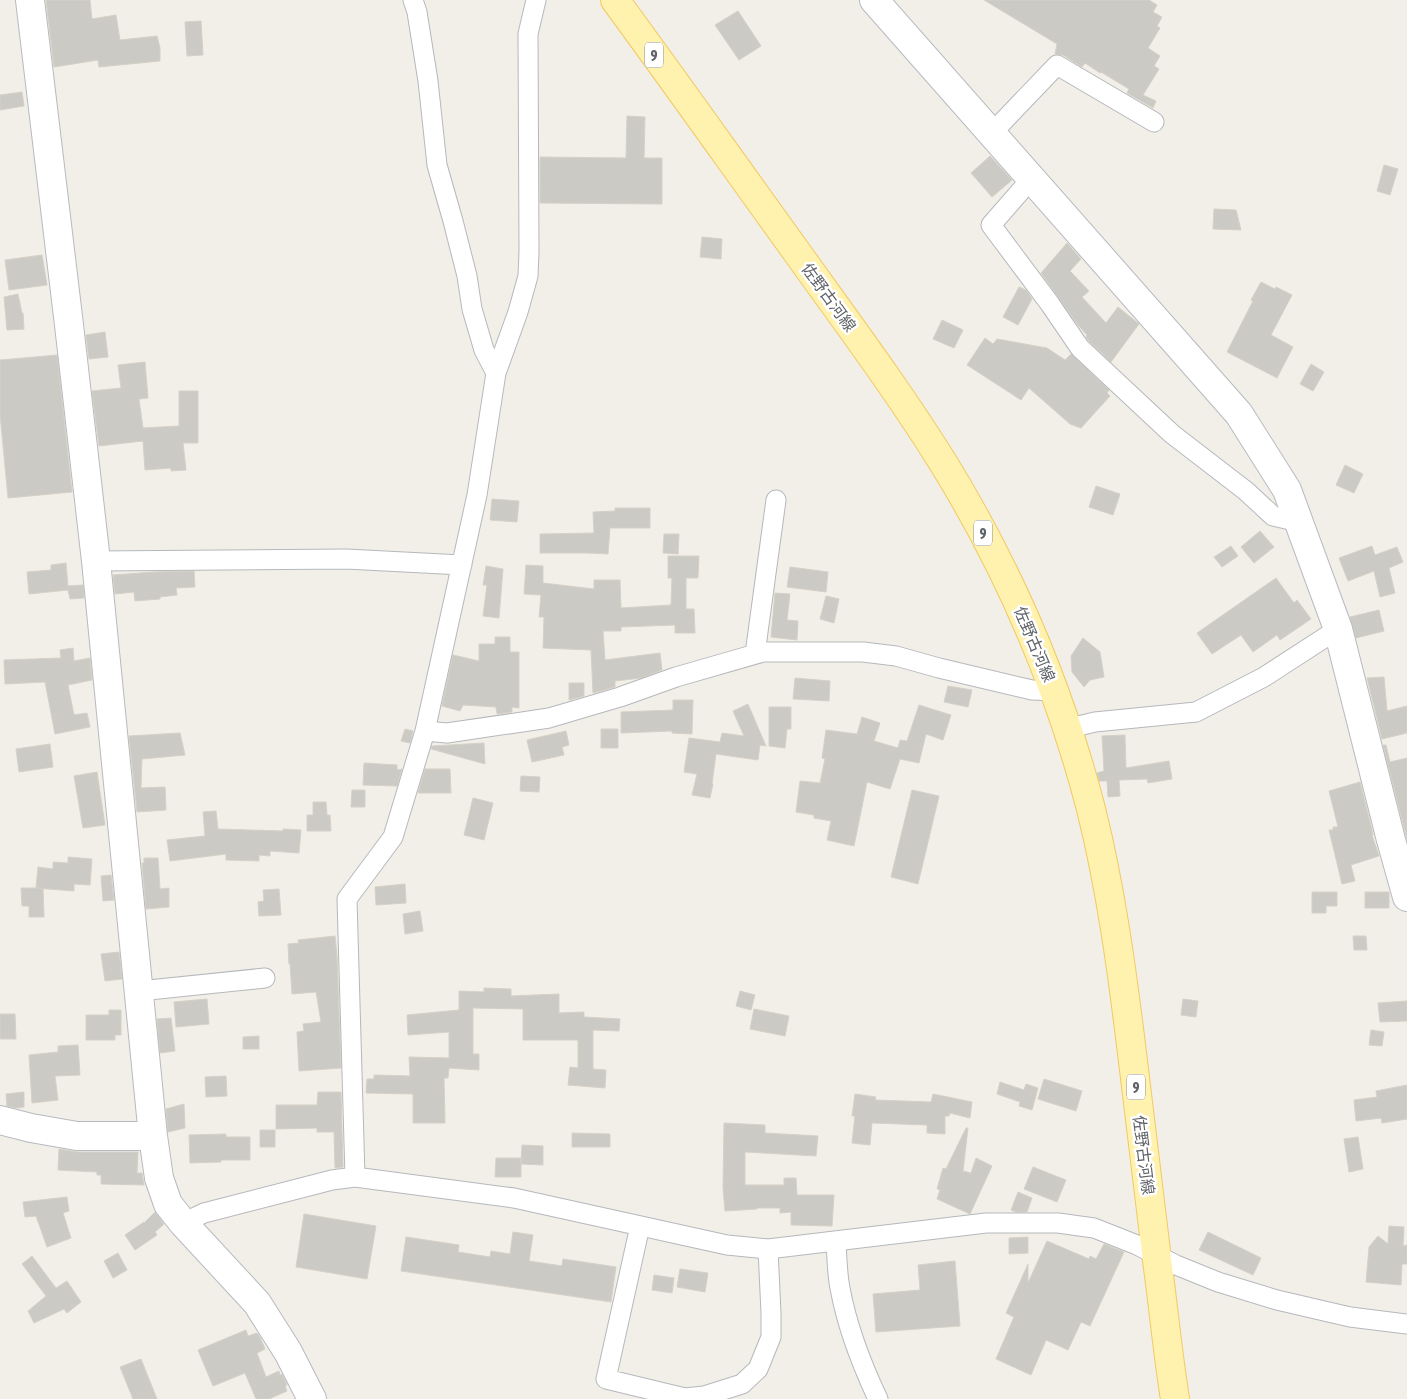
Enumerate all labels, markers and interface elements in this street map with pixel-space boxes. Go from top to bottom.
road number: 9 [645,42,663,68]
street label: 佐野古河線 [798,259,860,335]
road number: 9 [974,520,992,546]
street label: 佐野古河線 [1011,604,1059,684]
road number: 9 [1127,1074,1145,1100]
street label: 佐野古河線 [1130,1114,1158,1196]

